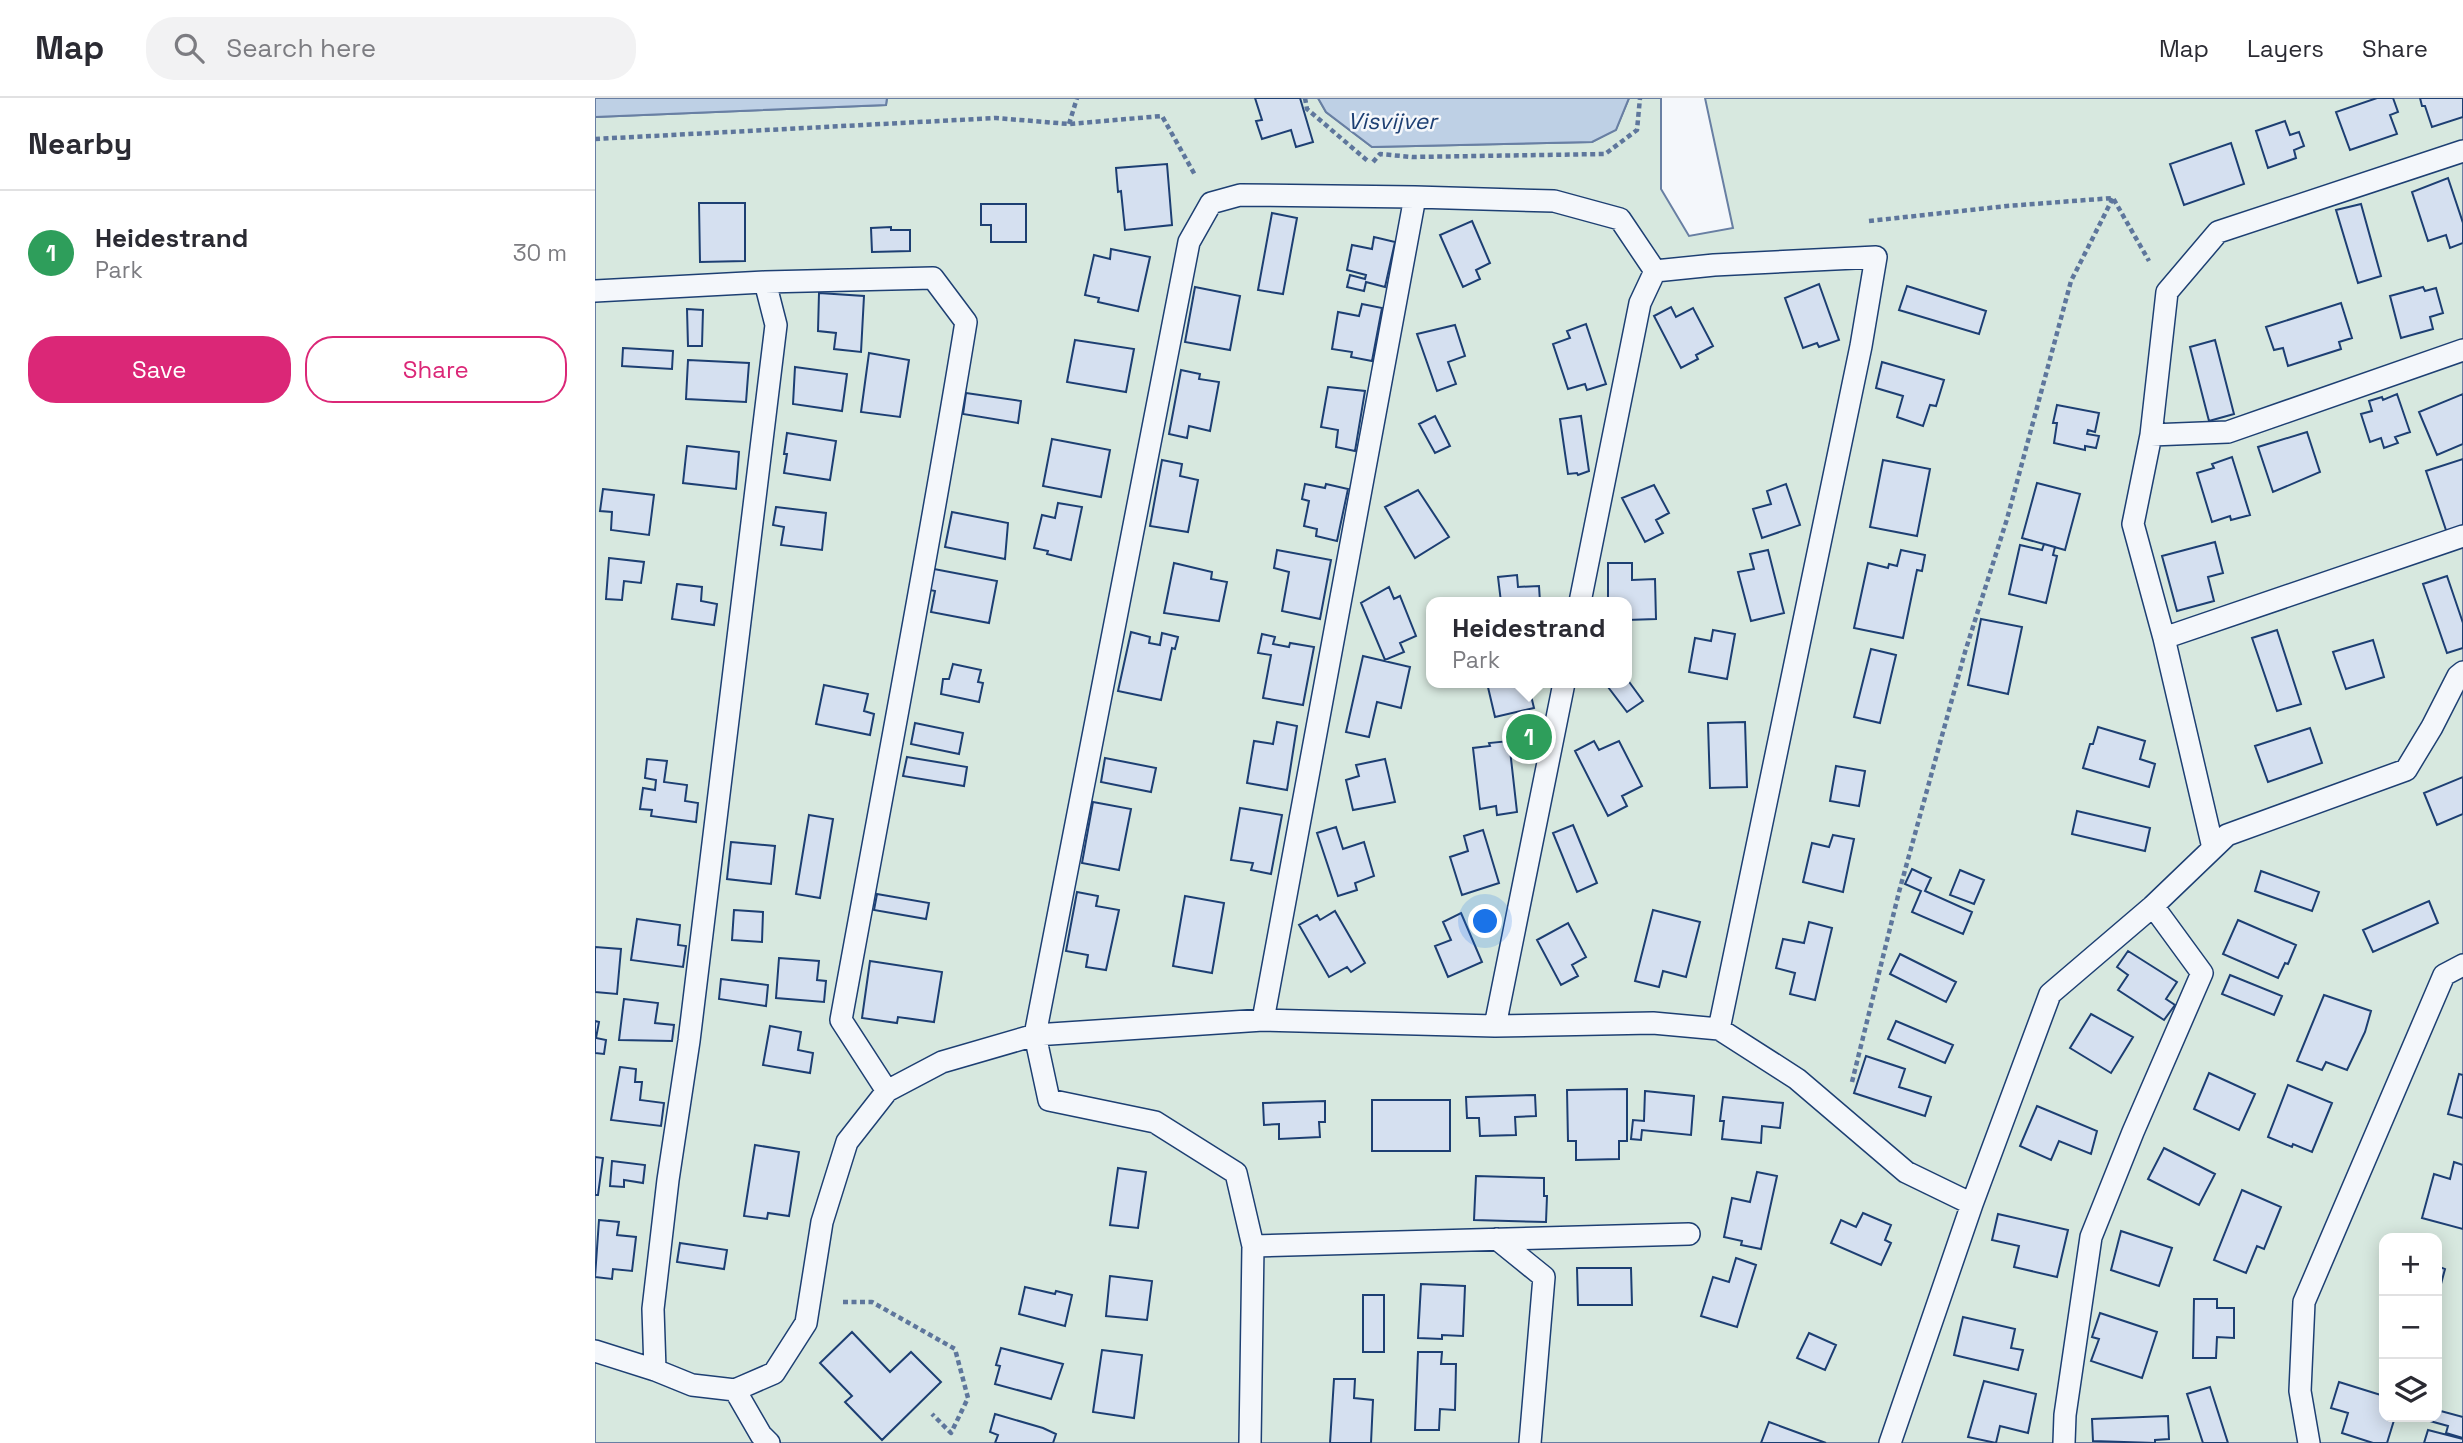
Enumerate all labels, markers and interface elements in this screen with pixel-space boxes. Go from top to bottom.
search box [146,17,636,80]
text: Map [35,27,104,69]
icon: search [170,29,208,67]
text: Search here [226,31,376,65]
text: Map [2159,33,2209,64]
text: Layers [2247,33,2324,64]
text: Share [2362,33,2428,64]
water label: Visvijver [1347,106,1439,136]
text: Nearby [28,124,132,163]
text: Heidestrand [95,221,248,255]
text: 1 [46,238,56,268]
text: 30 m [513,238,567,268]
text: Park [95,255,143,285]
button: Save [28,336,291,403]
button: Share [305,336,567,403]
popup [1426,597,1632,688]
text: Heidestrand [1452,611,1606,645]
text: Park [1452,645,1500,675]
pin: 1 [1506,711,1552,763]
your location [1468,904,1502,938]
map controls [2379,1233,2442,1422]
button: + [2379,1233,2442,1296]
button: − [2379,1296,2442,1359]
button: layers [2379,1359,2442,1422]

